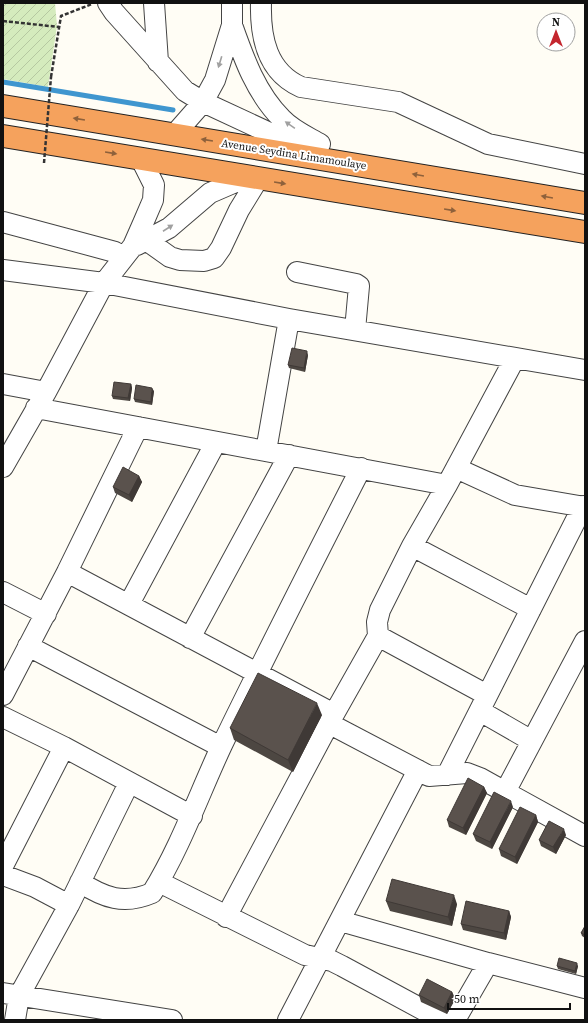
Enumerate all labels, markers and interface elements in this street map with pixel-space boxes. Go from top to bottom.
north arrow [536,12,576,52]
text: N [552,15,560,30]
one-way arrow [217,56,223,68]
one-way arrow [73,116,85,122]
one-way arrow [285,121,295,129]
street label: Avenue Seydina Limamoulaye [220,136,368,173]
one-way arrow [201,137,213,143]
one-way arrow [104,151,117,157]
one-way arrow [412,171,425,177]
one-way arrow [274,180,286,186]
one-way arrow [540,194,553,200]
one-way arrow [444,207,456,213]
one-way arrow [162,225,173,232]
scale bar [448,985,570,1011]
text: 50 m [454,991,480,1007]

